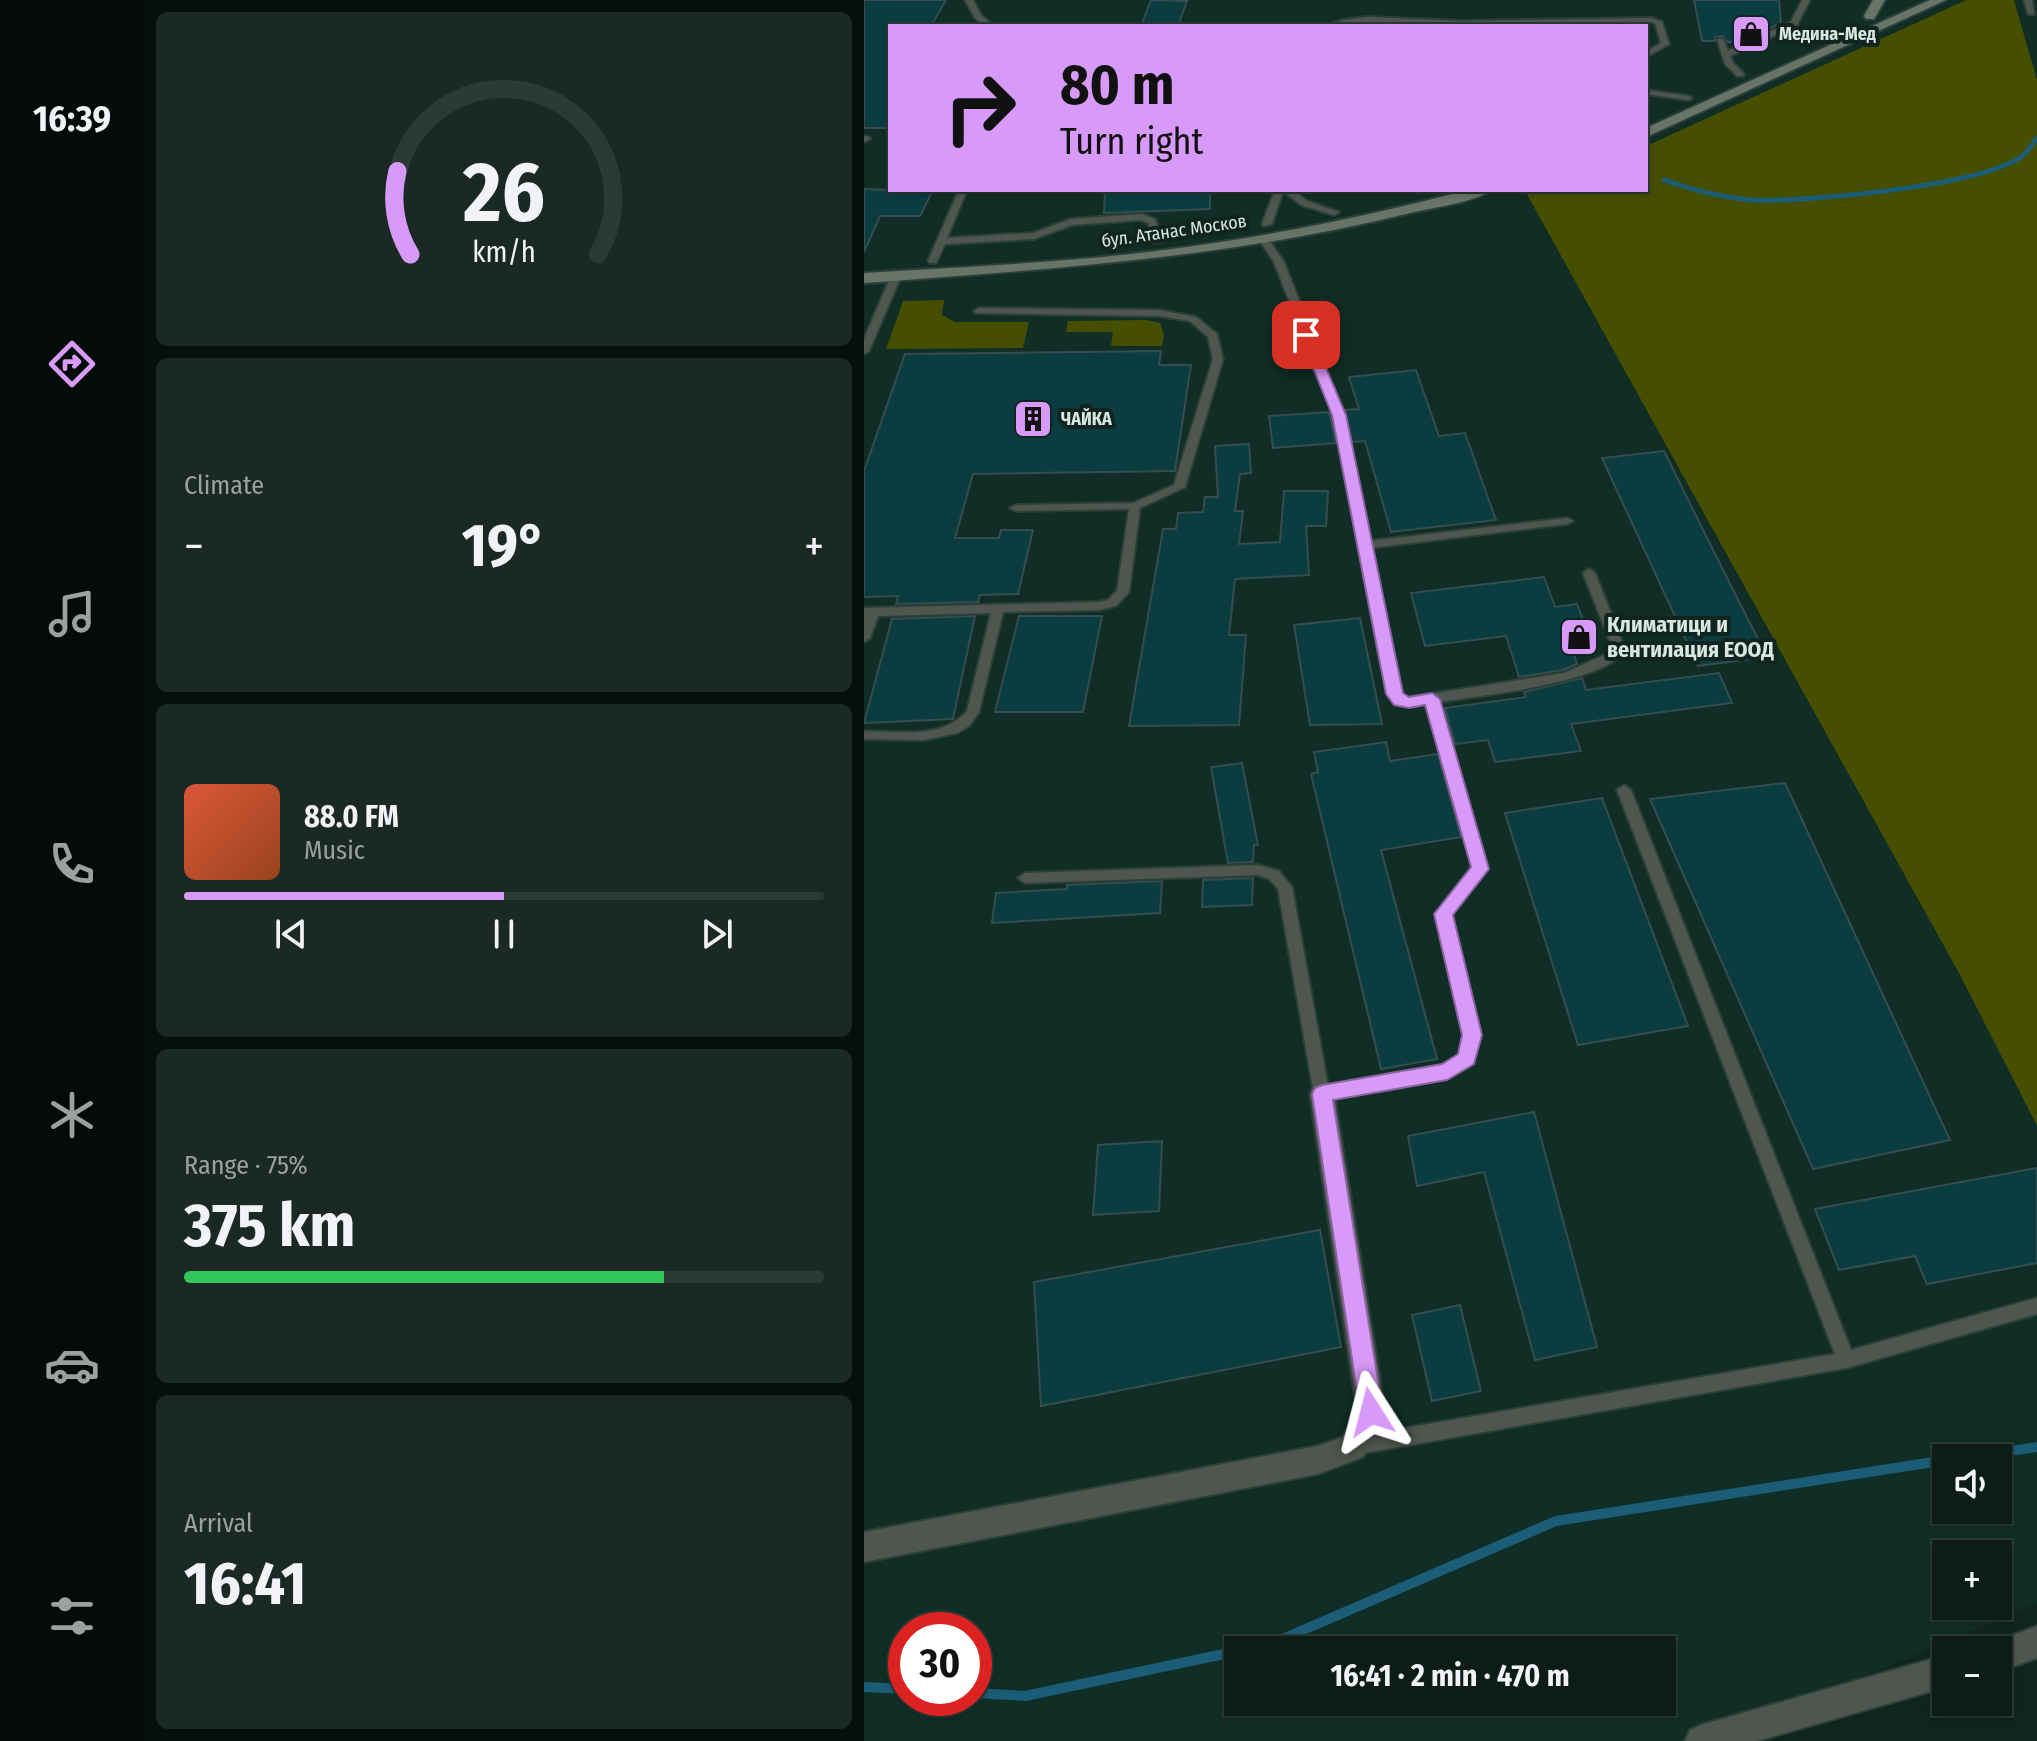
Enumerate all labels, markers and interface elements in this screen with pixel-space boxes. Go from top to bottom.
shop icon: Медина-Мед [1730,13,1772,55]
place label: Медина-Мед [1779,23,1876,45]
text: 80 m [1060,52,1175,119]
icon: right [928,56,1032,160]
text: 16:39 [33,97,111,141]
text: Turn right [1060,120,1203,164]
text: 26 [462,142,545,242]
street label: бул. Атанас Москов [1100,210,1248,252]
text: km/h [472,235,536,270]
pin [1272,301,1340,369]
icon: arrive [1284,313,1328,357]
icon: directions [44,336,100,392]
building icon: ЧАЙКА [1012,398,1054,440]
place label: ЧАЙКА [1061,407,1112,430]
text: Climate [184,470,264,501]
text: 19° [462,510,546,582]
text: − [184,520,204,573]
text: + [804,520,824,573]
icon: music [44,586,100,642]
place label: Климатици и вентилация ЕООД [1607,611,1774,663]
shop icon: Климатици и вентилация ЕООД [1558,616,1600,658]
text: 88.0 FM [304,799,399,835]
text: Music [304,835,365,866]
icon: phone [44,836,100,892]
icon: previous [269,912,313,956]
icon: pause [482,912,526,956]
icon: next [695,912,739,956]
icon: climate [44,1087,100,1143]
text: Range · 75% [184,1150,308,1181]
text: 375 km [184,1190,355,1262]
icon: car [44,1337,100,1393]
position arrow [1329,1370,1413,1454]
map controls [1932,1444,2012,1716]
button: sound [1932,1444,2012,1524]
text: Arrival [184,1508,253,1539]
button: + [1932,1540,2012,1620]
text: 16:41 [184,1548,306,1620]
icon: filters [44,1588,100,1644]
speed limit sign: 30 [888,1612,992,1716]
button: − [1932,1636,2012,1716]
text: 16:41 · 2 min · 470 m [1330,1658,1570,1694]

